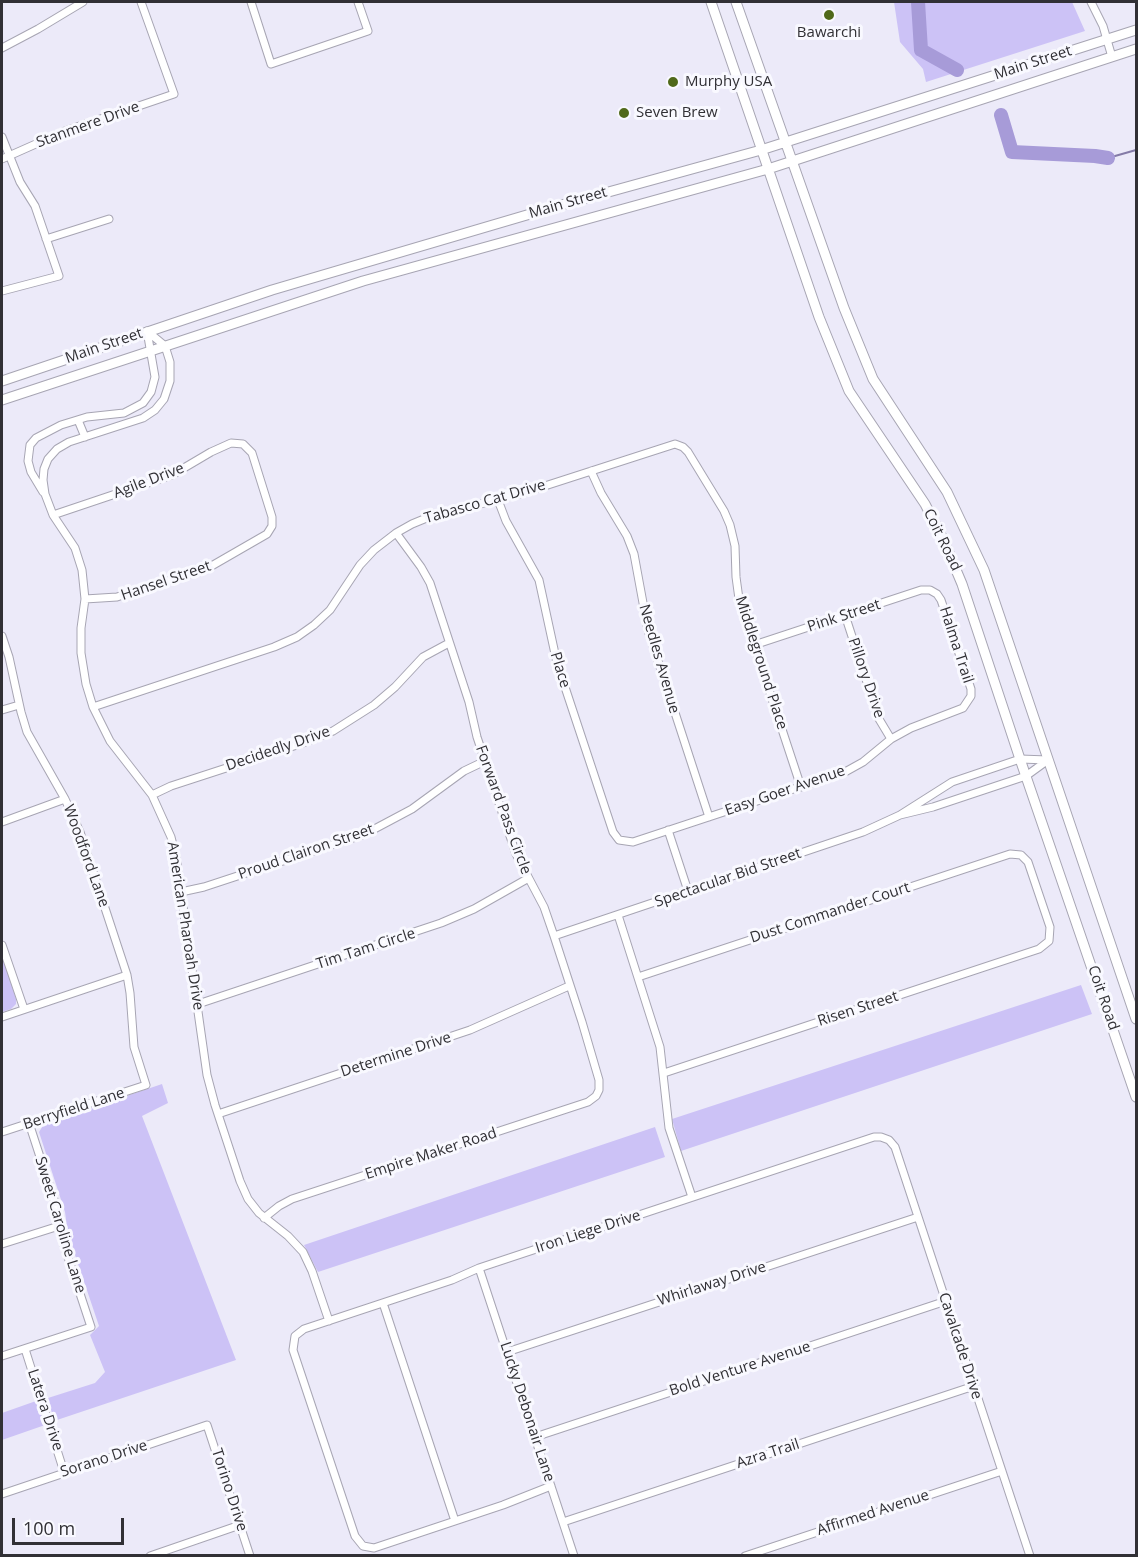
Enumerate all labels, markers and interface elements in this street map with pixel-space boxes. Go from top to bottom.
marker: Bawarchi [822,8,836,22]
place label: Bawarchi [797,24,861,42]
street label: Main Street [992,42,1074,84]
place label: Murphy USA [685,73,772,91]
marker: Murphy USA [666,75,680,89]
street label: Stanmere Drive [34,98,142,152]
place label: Seven Brew [636,104,718,122]
marker: Seven Brew [617,106,631,120]
street label: Main Street [527,183,609,223]
street label: Main Street [63,324,145,368]
street label: Agile Drive [111,459,187,503]
street label: Tabasco Cat Drive [422,476,548,528]
street label: Coit Road [919,506,965,574]
street label: Hansel Street [119,557,213,605]
street label: Middleground Place [731,594,791,732]
street label: Pink Street [805,596,883,636]
street label: Needles Avenue [635,602,683,716]
street label: Halma Trail [935,604,977,686]
street label: Pillory Drive [844,636,888,720]
street label: Place [546,650,574,690]
street label: Decidedly Drive [224,723,332,775]
street label: Forward Pass Circle [471,743,535,877]
street label: Easy Goer Avenue [723,762,847,820]
street label: Woodford Lane [59,802,113,910]
street label: Proud Clairon Street [236,820,376,884]
street label: American Pharoah Drive [163,841,207,1011]
street label: Spectacular Bid Street [652,844,804,912]
street label: Dust Commander Court [748,879,912,947]
street label: Tim Tam Circle [314,925,418,973]
street label: Coit Road [1084,963,1122,1033]
street label: Risen Street [815,988,901,1030]
street label: Determine Drive [338,1029,454,1081]
street label: Berryfield Lane [21,1084,127,1134]
street label: Empire Maker Road [363,1124,499,1184]
street label: Sweet Caroline Lane [31,1155,89,1295]
street label: Iron Liege Drive [533,1206,643,1258]
street label: Whirlaway Drive [655,1258,769,1310]
street label: Cavalcade Drive [934,1290,986,1402]
street label: Bold Venture Avenue [667,1338,813,1400]
street label: Lucky Debonair Lane [496,1340,558,1484]
street label: Latera Drive [23,1367,67,1453]
street label: Azra Trail [734,1435,802,1473]
street label: Sorano Drive [58,1436,150,1482]
street label: Torino Drive [207,1446,251,1534]
street label: Affirmed Avenue [815,1486,931,1540]
scale bar [15,1506,128,1544]
text: 100 m [23,1516,75,1540]

